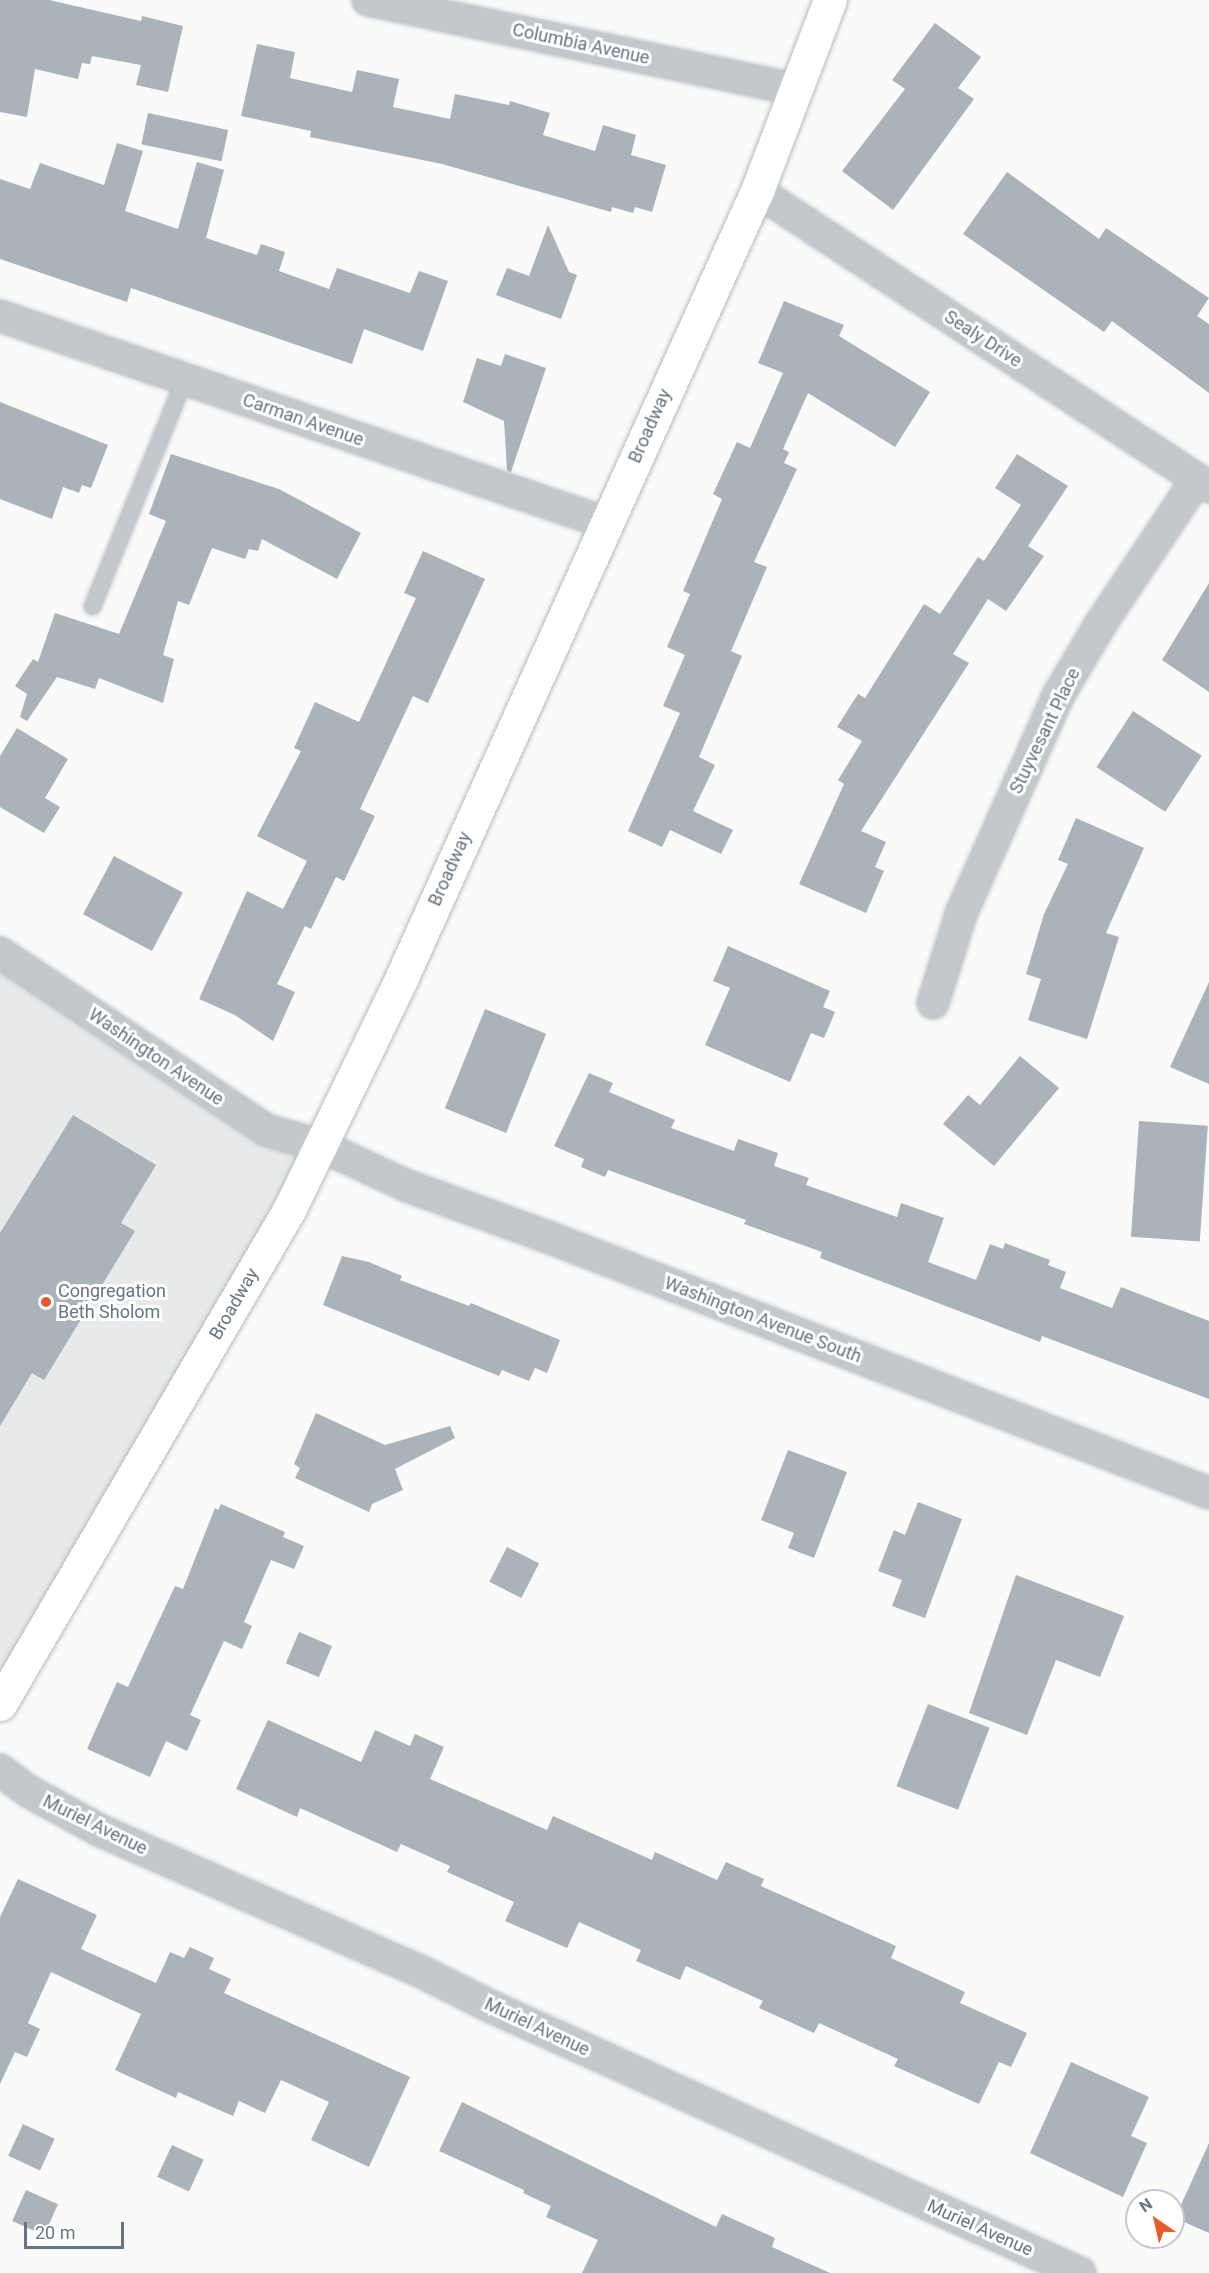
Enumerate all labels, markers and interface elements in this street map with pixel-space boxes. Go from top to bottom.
street label: Columbia Avenue [510,19,652,69]
street label: Sealy Drive [940,306,1026,372]
street label: Broadway [624,385,676,467]
street label: Carman Avenue [240,389,366,451]
street label: Stuyvesant Place [1005,665,1085,797]
street label: Broadway [424,828,476,910]
street label: Washington Avenue [84,1004,228,1110]
street label: Broadway [205,1264,263,1344]
street label: Washington Avenue South [661,1272,865,1368]
place label: Congregation Beth Sholom [58,1281,166,1324]
marker: Congregation Beth Sholom [39,1295,53,1309]
street label: Muriel Avenue [39,1790,151,1860]
street label: Muriel Avenue [481,1993,593,2061]
north arrow [1125,2189,1185,2249]
text: N [1136,2194,1156,2216]
street label: Muriel Avenue [924,2195,1036,2261]
scale bar [27,2210,128,2248]
text: 20 m [35,2222,75,2243]

